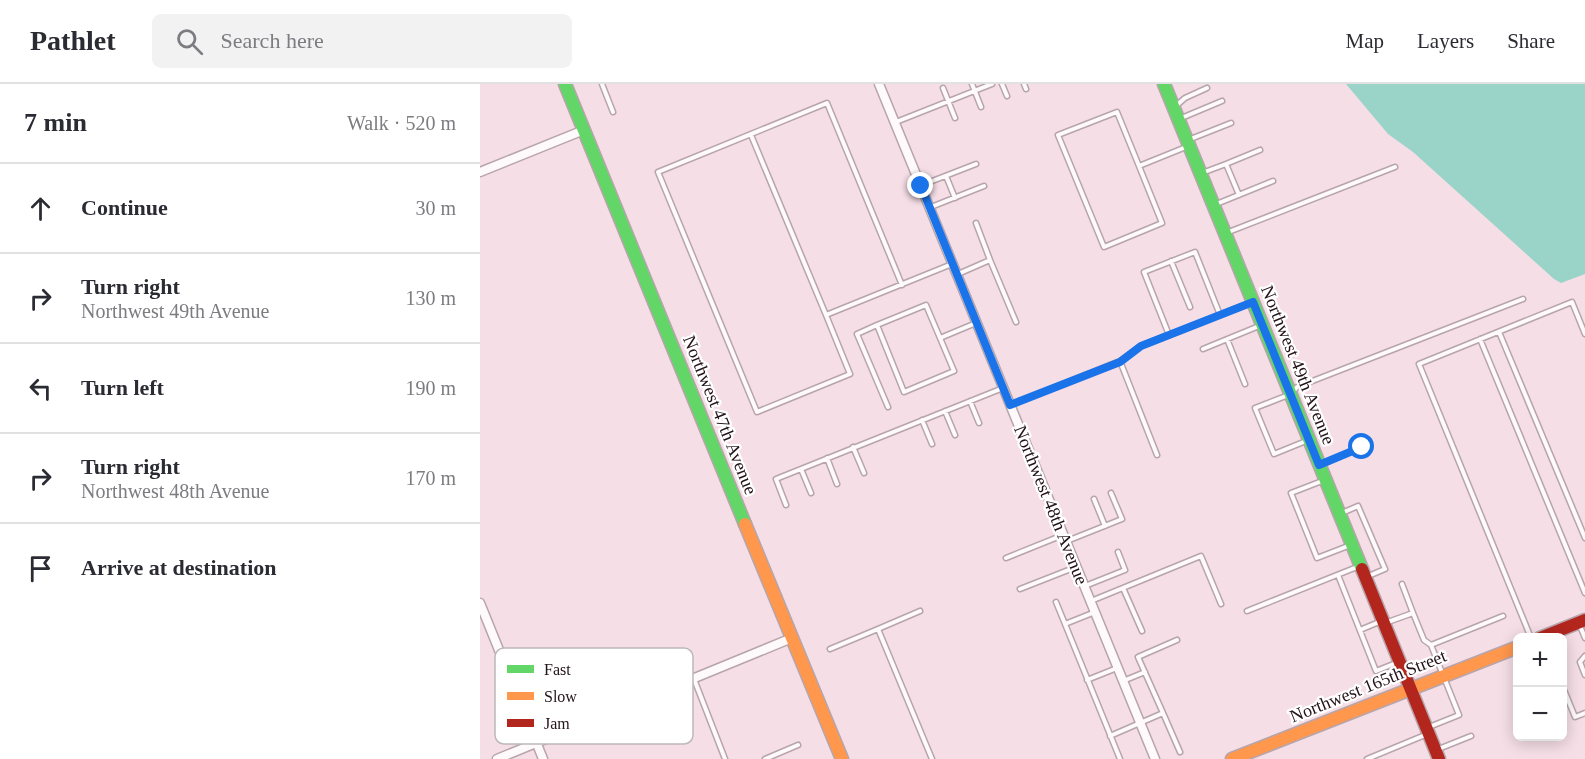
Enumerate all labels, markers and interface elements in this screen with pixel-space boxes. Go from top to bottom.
search box [152,14,572,68]
text: Pathlet [30,25,116,56]
icon: search [173,25,206,58]
text: Search here [221,28,324,53]
text: Map [1346,29,1384,53]
text: Layers [1417,29,1474,53]
text: Share [1507,29,1555,53]
text: 7 min [24,108,87,137]
text: Walk · 520 m [347,112,456,134]
route end [907,172,933,198]
icon: ahead [24,192,57,225]
text: Continue [81,195,168,220]
text: 30 m [415,197,456,219]
text: Turn right [81,274,180,299]
icon: right [24,282,57,315]
street label: Northwest 49th Avenue [1257,283,1339,447]
text: 130 m [405,287,456,309]
text: Northwest 49th Avenue [81,300,270,322]
street label: Northwest 47th Avenue [679,333,761,497]
icon: left [24,372,57,405]
text: Turn left [81,375,164,400]
text: 190 m [405,377,456,399]
street label: Northwest 48th Avenue [1010,423,1092,587]
route start [1348,433,1374,459]
text: Turn right [81,454,180,479]
icon: right [24,462,57,495]
text: 170 m [405,467,456,489]
text: Northwest 48th Avenue [81,480,270,502]
icon: arrive [24,552,57,585]
text: Arrive at destination [81,555,277,580]
map controls [1513,633,1567,741]
button: + [1513,633,1567,687]
street label: Northwest 165th Street [1287,645,1449,727]
legend [495,648,693,744]
text: Fast [544,661,571,678]
button: − [1513,687,1567,741]
text: Slow [544,688,577,705]
text: Jam [544,715,570,732]

